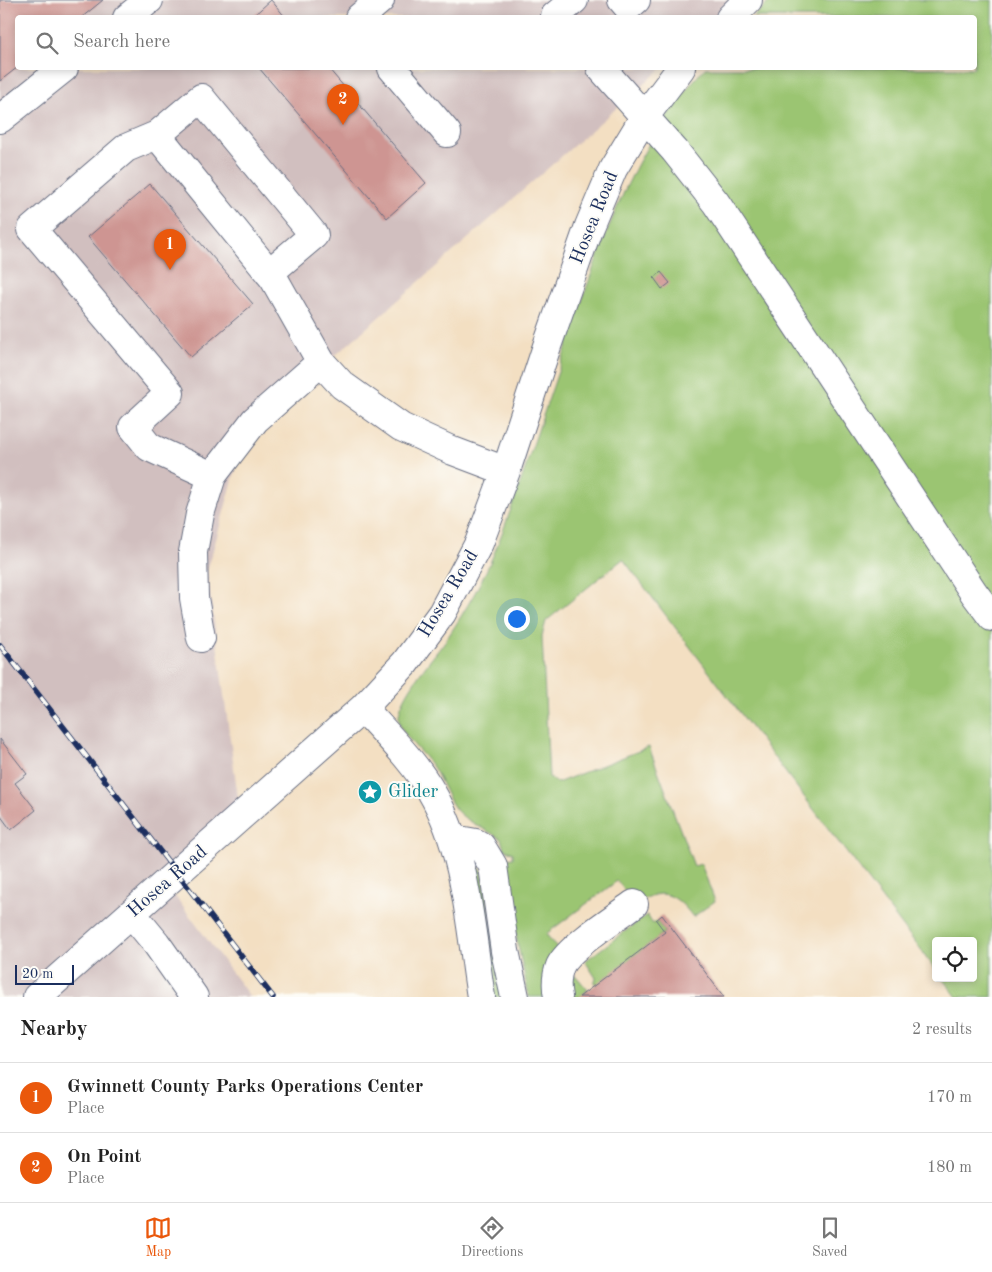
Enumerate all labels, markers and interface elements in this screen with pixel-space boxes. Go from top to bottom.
search box [15,15,977,70]
icon: search [33,29,61,57]
text: Search here [73,33,170,52]
pin: 2 [327,84,359,125]
street label: Hosea Road [568,169,622,267]
pin: 1 [154,229,186,270]
street label: Hosea Road [416,547,483,641]
your location [504,606,530,632]
place icon: Glider [357,779,383,805]
place label: Glider [388,783,439,802]
street label: Hosea Road [125,842,211,921]
map controls [932,937,977,982]
button: locate [932,937,977,982]
scale bar [15,962,74,985]
text: 20 m [22,967,53,981]
text: Nearby [20,1019,88,1040]
text: 2 results [912,1022,972,1038]
text: Gwinnett County Parks Operations Center [67,1078,423,1097]
text: 1 [31,1090,41,1106]
text: 170 m [927,1090,972,1106]
text: Place [67,1101,104,1117]
text: On Point [67,1148,141,1167]
text: 2 [31,1160,41,1176]
text: 180 m [927,1160,972,1176]
text: Place [67,1171,104,1187]
tab: Map [144,1214,172,1261]
tab: Directions [461,1214,523,1261]
tab: Saved [812,1214,848,1261]

